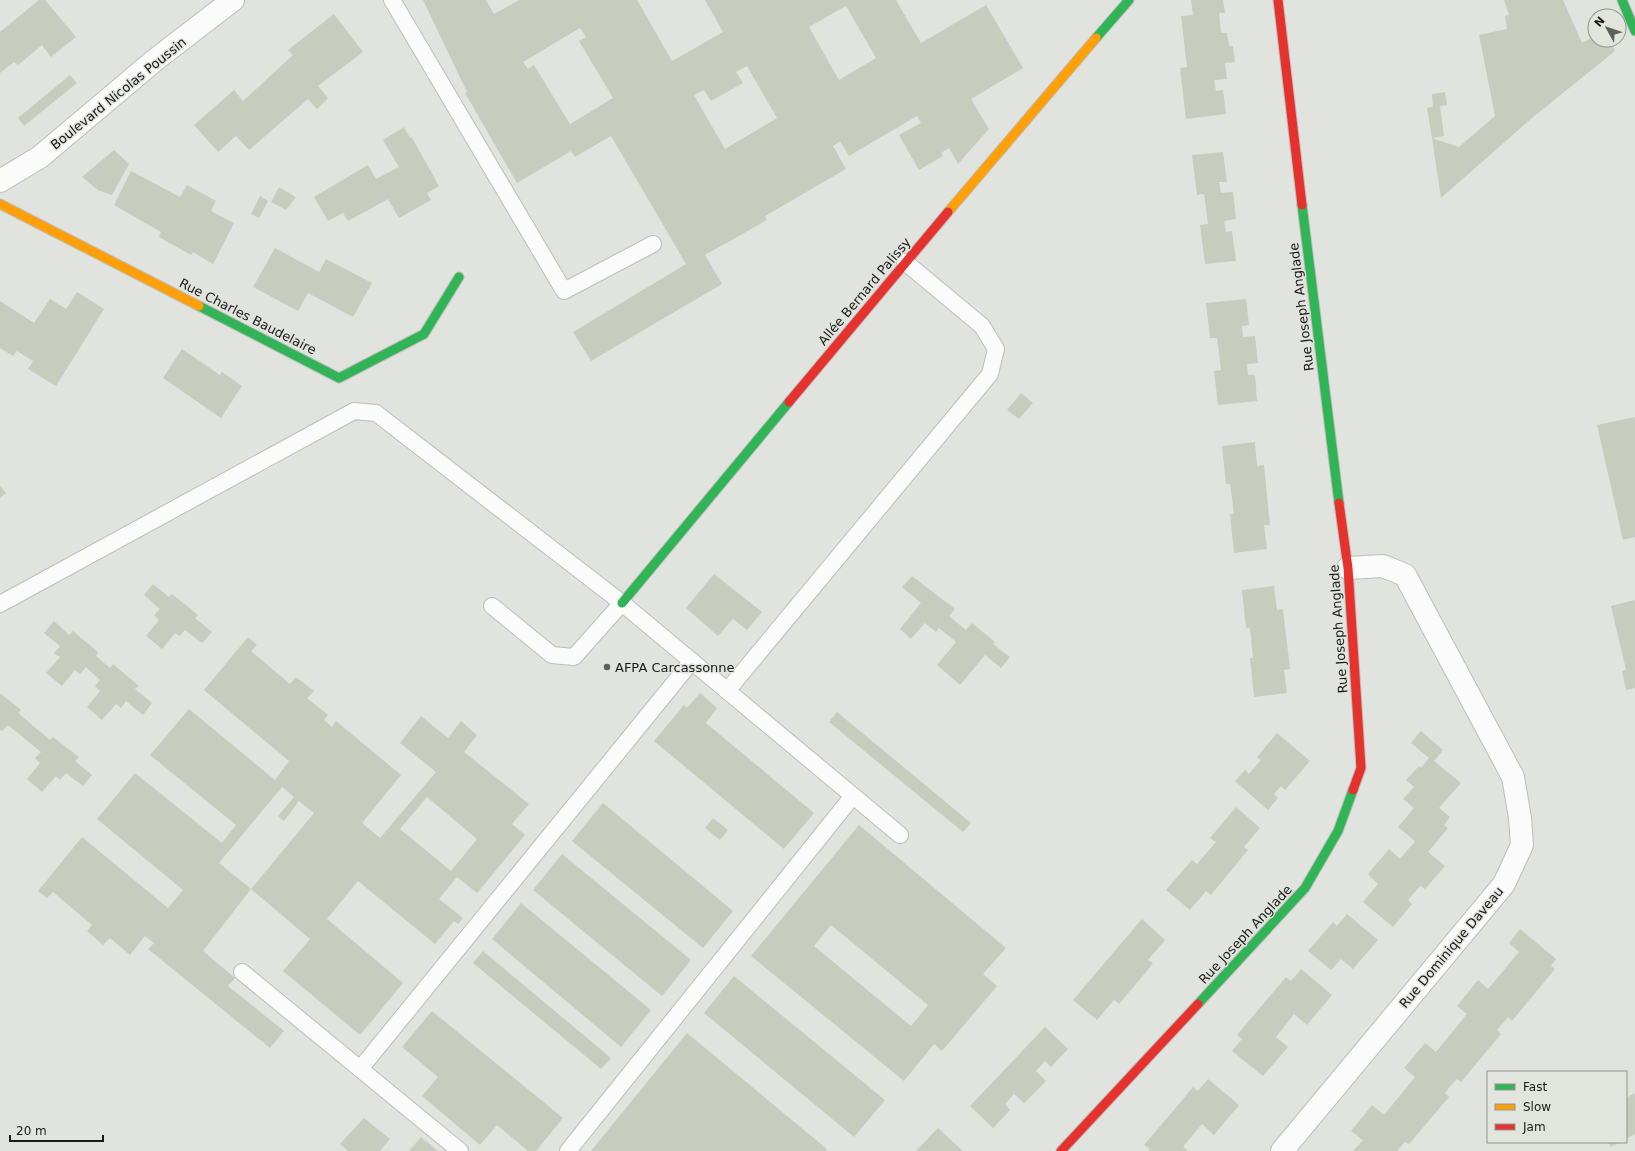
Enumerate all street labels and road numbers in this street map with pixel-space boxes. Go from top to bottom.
street label: Boulevard Nicolas Poussin [48,34,189,153]
street label: Allée Bernard Palissy [815,234,914,348]
street label: Rue Joseph Anglade [1286,242,1317,372]
street label: Rue Charles Baudelaire [177,275,319,358]
street label: Rue Joseph Anglade [1327,564,1350,694]
street label: Rue Joseph Anglade [1196,882,1295,987]
street label: Rue Dominique Daveau [1396,884,1506,1011]

